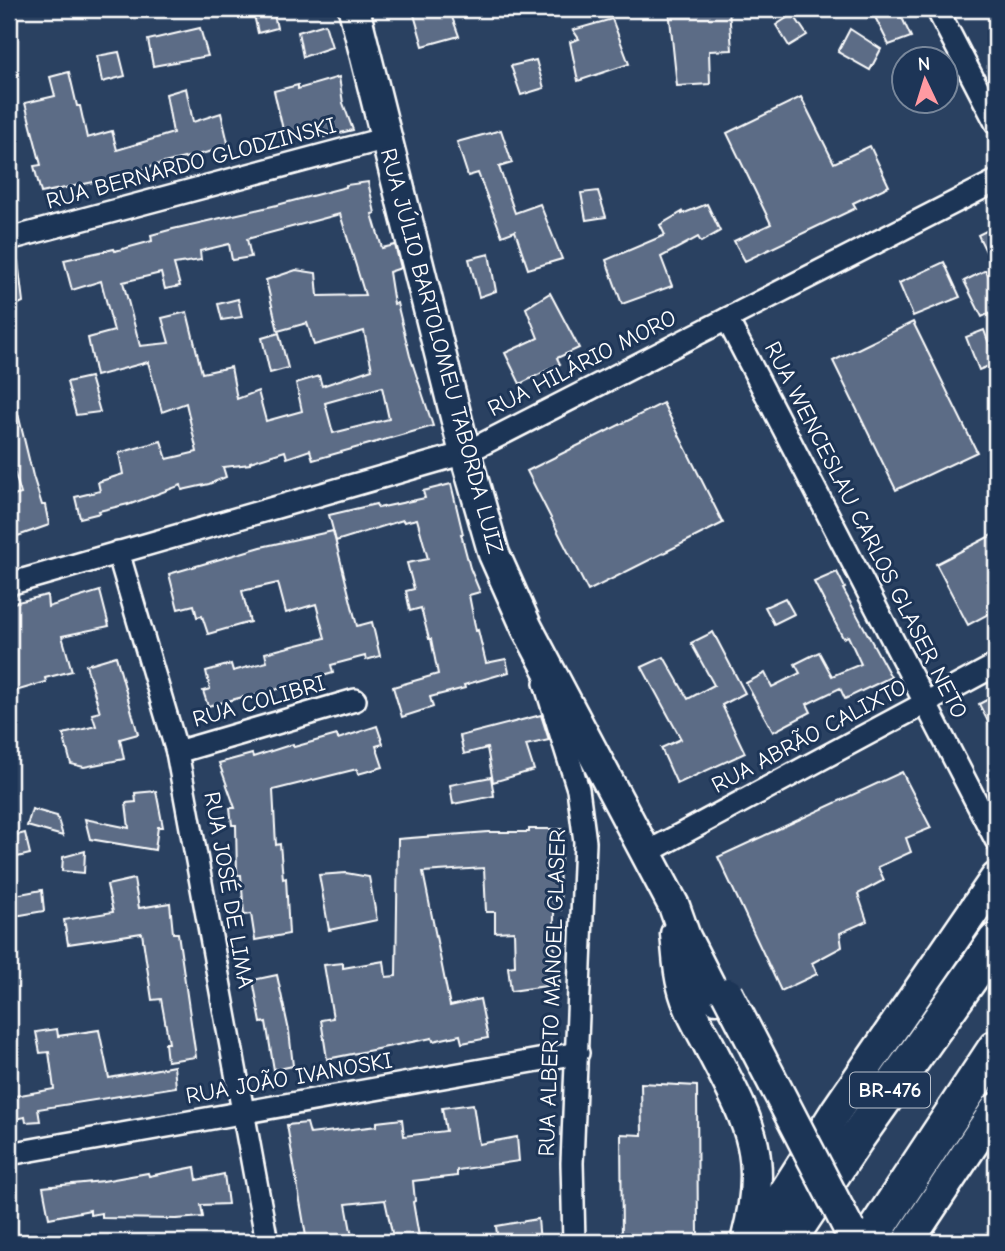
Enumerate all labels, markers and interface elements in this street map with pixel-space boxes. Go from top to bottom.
north arrow [890,46,960,116]
text: N [917,53,931,75]
street label: RUA BERNARDO GLODZINSKI [43,111,339,215]
street label: RUA JÚLIO BARTOLOMEU TABORDA LUIZ [375,145,509,557]
street label: RUA HILÁRIO MORO [483,304,681,422]
street label: RUA WENCESLAU CARLOS GLASER NETO [759,337,973,723]
street label: RUA COLIBRI [190,669,328,733]
street label: RUA ABRÃO CALIXTO [707,673,911,799]
street label: RUA JOSÉ DE LIMA [198,790,260,990]
street label: RUA ALBERTO MANOEL GLASER [533,829,571,1157]
street label: RUA JOÃO IVANOSKI [184,1047,394,1109]
road number: BR-476 [850,1072,930,1108]

